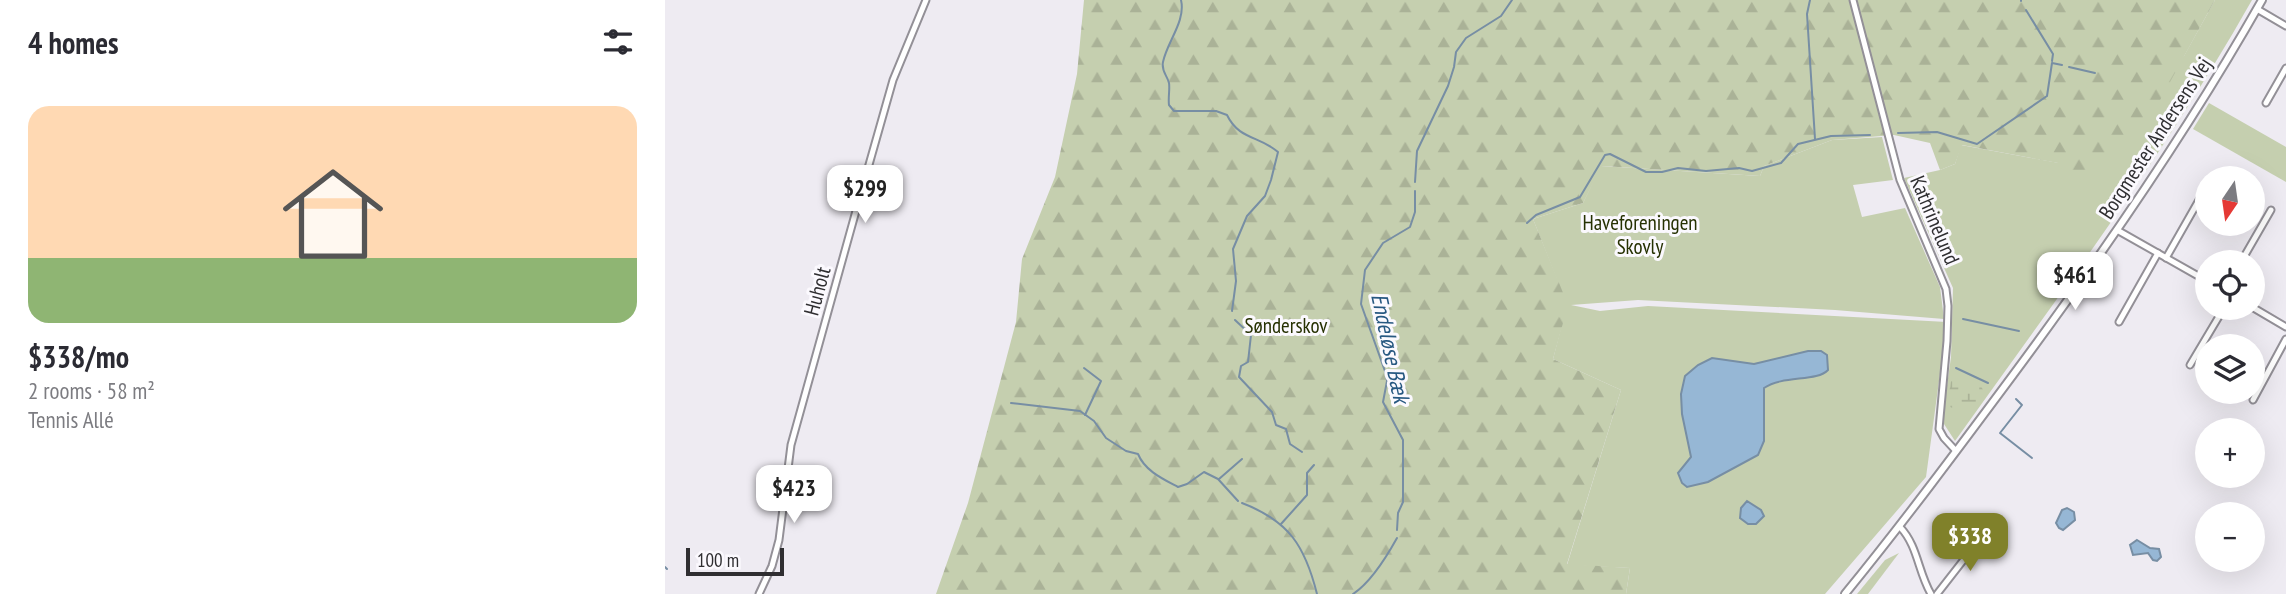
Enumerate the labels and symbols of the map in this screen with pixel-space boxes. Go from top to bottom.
street label: Borgmester Andersens Vej [2093,52,2217,224]
pin: $299 [824,166,906,225]
north arrow [2195,166,2265,236]
street label: Kathrinelund [1904,172,1966,268]
park label: Haveforeningen Skovly [1582,209,1698,260]
pin: $461 [2034,252,2116,312]
street label: Huholt [798,263,836,318]
water label: Endeløse Bæk [1365,290,1417,409]
park label: Sønderskov [1245,312,1328,339]
pin: $423 [753,466,835,525]
pin: $338 [1929,514,2011,573]
scale bar [686,545,784,577]

